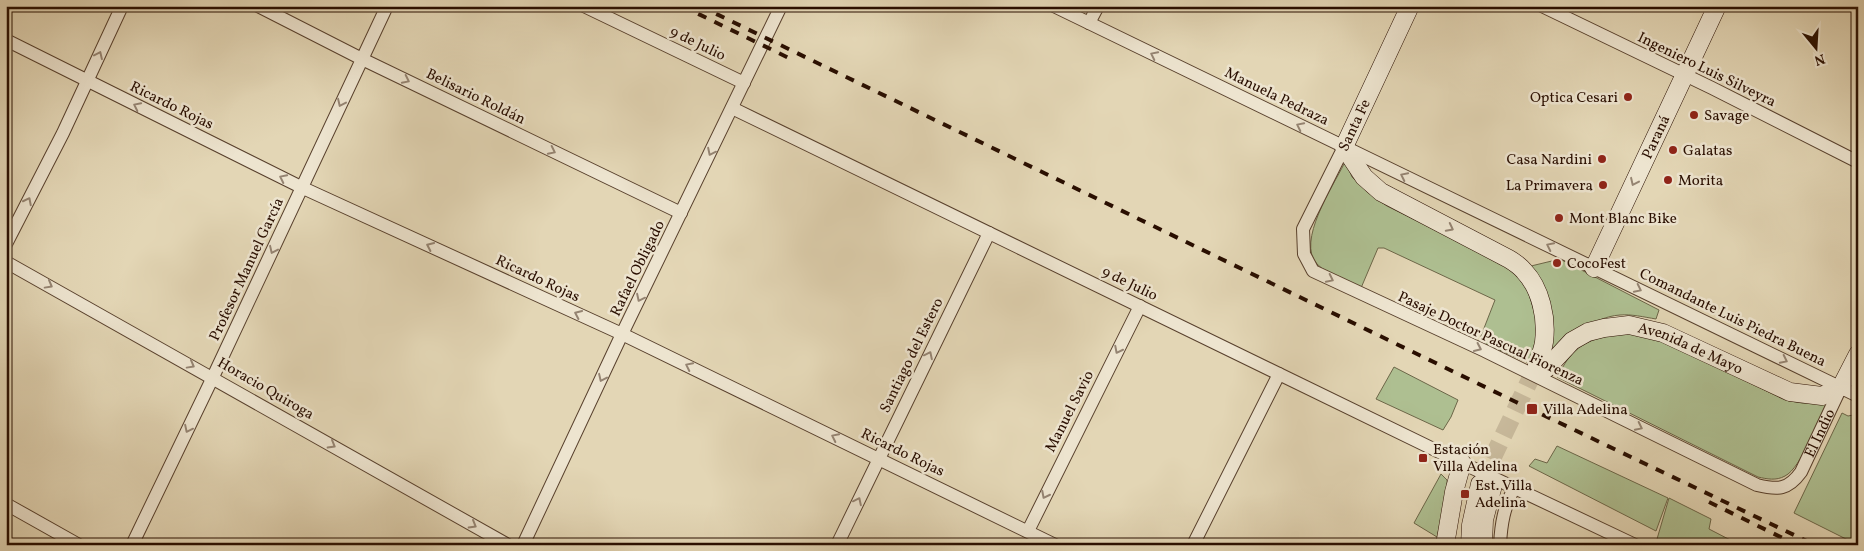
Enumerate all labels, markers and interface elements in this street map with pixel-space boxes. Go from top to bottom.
street label: 9 de Julio [666,22,729,67]
north arrow [1792,22,1842,72]
street label: Ingeniero Luis Silveyra [1634,28,1779,113]
text: N [1812,48,1827,70]
one-way arrow [93,51,103,60]
one-way arrow [1150,51,1159,61]
street label: Manuela Pedraza [1221,63,1332,132]
street label: Belisario Roldán [422,64,529,131]
one-way arrow [400,74,409,84]
street label: Ricardo Rojas [126,77,217,136]
place label: Optica Cesari [1530,88,1618,109]
marker: Optica Cesari [1622,91,1634,103]
street label: Santa Fe [1334,96,1377,155]
one-way arrow [337,98,348,107]
one-way arrow [134,102,143,112]
place label: Savage [1704,106,1749,127]
marker: Savage [1688,109,1700,121]
street label: Paraná [1638,112,1676,163]
one-way arrow [1296,121,1305,132]
place label: Galatas [1683,141,1732,162]
one-way arrow [547,144,556,155]
marker: Galatas [1667,144,1679,156]
one-way arrow [706,147,717,156]
place label: Casa Nardini [1507,150,1592,171]
marker: Casa Nardini [1596,153,1608,165]
place label: Morita [1678,171,1723,192]
one-way arrow [1400,172,1409,182]
one-way arrow [279,174,288,184]
marker: Morita [1662,174,1674,186]
place label: La Primavera [1506,176,1593,197]
one-way arrow [1629,177,1640,186]
marker: La Primavera [1597,179,1609,191]
street label: Profesor Manuel García [205,195,290,345]
one-way arrow [22,197,32,206]
place label: Mont Blanc Bike [1569,209,1677,230]
marker: Mont Blanc Bike [1553,212,1565,224]
street label: Rafael Obligado [606,217,671,320]
one-way arrow [1444,222,1453,232]
one-way arrow [426,242,435,253]
one-way arrow [1547,243,1556,253]
one-way arrow [269,245,279,254]
street label: Ricardo Rojas [492,251,583,308]
place label: CocoFest [1567,254,1626,275]
marker: CocoFest [1551,257,1563,269]
street label: 9 de Julio [1098,262,1161,307]
street label: Comandante Luis Piedra Buena [1635,264,1829,373]
one-way arrow [1325,273,1334,283]
one-way arrow [43,279,52,289]
one-way arrow [1633,283,1642,293]
street label: Pasaje Doctor Pascual Fiorenza [1394,287,1587,392]
one-way arrow [636,293,646,302]
street label: Santiago del Estero [875,295,949,417]
one-way arrow [574,310,583,320]
street label: Avenida de Mayo [1635,318,1746,381]
one-way arrow [1473,342,1482,352]
one-way arrow [1114,345,1124,354]
one-way arrow [923,351,934,360]
street label: Horacio Quiroga [213,353,318,426]
one-way arrow [1779,354,1788,364]
one-way arrow [185,358,194,368]
one-way arrow [685,362,694,372]
street label: Manuel Savio [1041,367,1100,456]
one-way arrow [597,373,608,382]
place label: Villa Adelina [1543,400,1628,421]
marker: Villa Adelina [1525,402,1539,416]
street label: El Indio [1800,406,1841,462]
one-way arrow [1634,420,1643,431]
one-way arrow [184,424,194,433]
street label: Ricardo Rojas [857,424,948,483]
one-way arrow [831,433,840,443]
one-way arrow [327,438,336,448]
place label: Estación Villa Adelina [1433,440,1518,478]
marker: Estación Villa Adelina [1417,452,1429,464]
place label: Est. Villa Adelina [1475,476,1532,514]
marker: Est. Villa Adelina [1459,488,1471,500]
one-way arrow [1041,490,1052,499]
one-way arrow [852,497,862,506]
one-way arrow [468,519,477,529]

